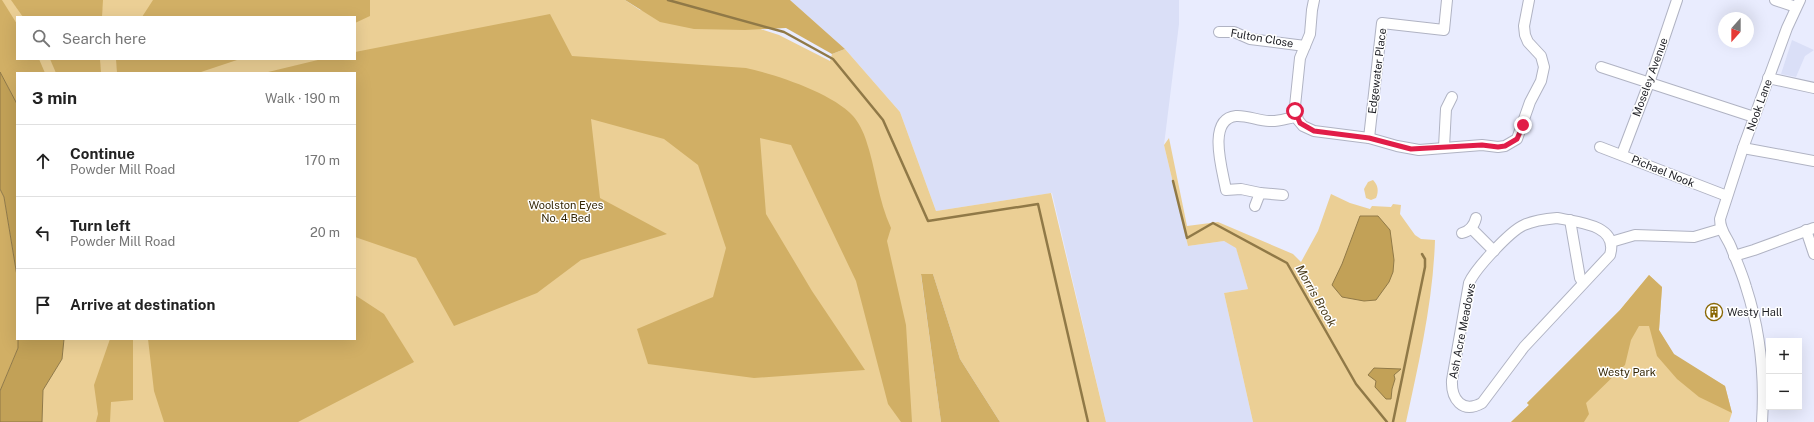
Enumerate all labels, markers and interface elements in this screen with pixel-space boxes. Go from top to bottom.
north arrow [1718,12,1754,48]
search box [16,16,356,60]
icon: search [30,27,52,49]
street label: Fulton Close [1230,27,1294,49]
street label: Edgewater Place [1366,27,1388,115]
text: Search here [62,30,146,47]
street label: Moseley Avenue [1630,36,1670,118]
street label: Nook Lane [1744,77,1774,133]
text: 3 min [32,88,77,108]
text: Walk · 190 m [265,91,340,106]
route start [1286,102,1304,120]
route end [1514,116,1532,134]
text: Continue [70,145,135,162]
icon: ahead [32,150,54,172]
text: 170 m [305,153,340,168]
street label: Pichael Nook [1630,153,1696,189]
text: Powder Mill Road [70,162,175,177]
park label: Woolston Eyes No. 4 Bed [529,199,604,224]
text: Turn left [70,217,131,234]
icon: left [32,222,54,244]
text: 20 m [310,225,340,240]
text: Powder Mill Road [70,234,175,249]
water label: Morris Brook [1293,263,1340,330]
street label: Ash Acre Meadows [1447,282,1477,380]
icon: arrive [32,294,54,316]
text: Arrive at destination [70,296,215,313]
building icon: Westy Hall [1704,302,1724,322]
place label: Westy Hall [1727,306,1782,318]
map controls [1766,338,1802,410]
button: + [1766,338,1802,374]
park label: Westy Park [1598,366,1656,378]
button: − [1766,374,1802,410]

